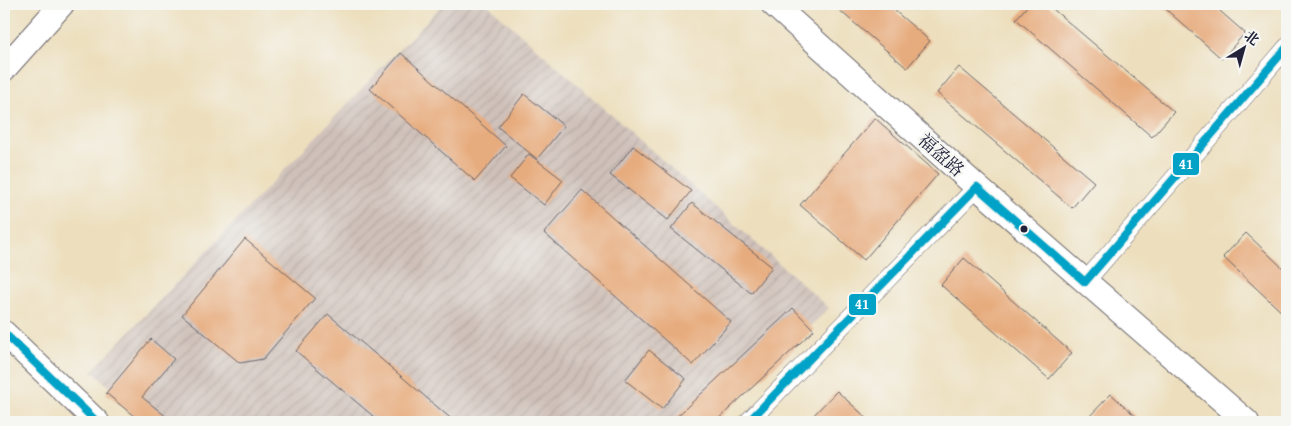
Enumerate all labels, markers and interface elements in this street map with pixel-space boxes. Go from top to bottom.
north arrow [1218,22,1268,72]
text: 北 [1240,25,1263,50]
street label: 福盈路 [912,127,970,183]
line badge: 41 [1172,152,1200,176]
text: 41 [1179,154,1193,174]
unlabelled marker [1019,224,1029,234]
line badge: 41 [848,293,877,316]
text: 41 [855,294,869,314]

